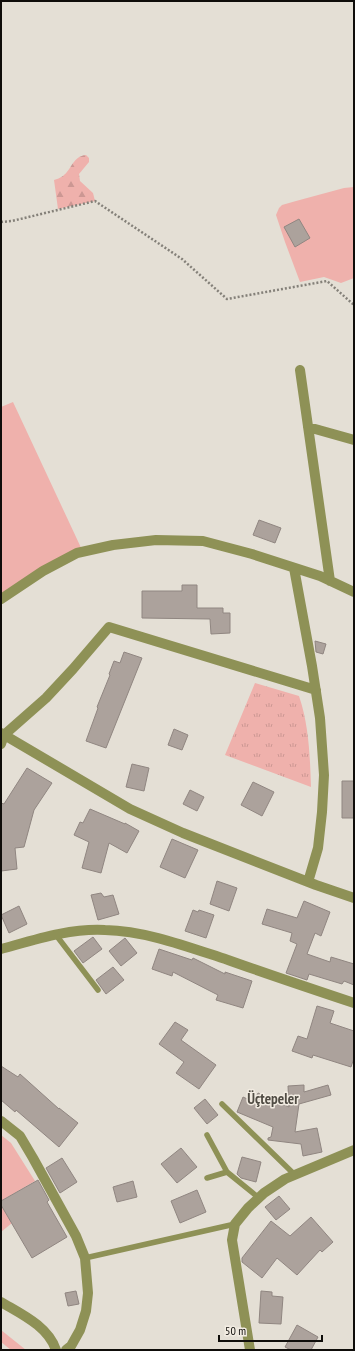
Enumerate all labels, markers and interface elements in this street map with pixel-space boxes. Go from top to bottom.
district label: Üçtepeler [247,1089,299,1108]
scale bar [219,1317,322,1343]
text: 50 m [225,1323,246,1338]

